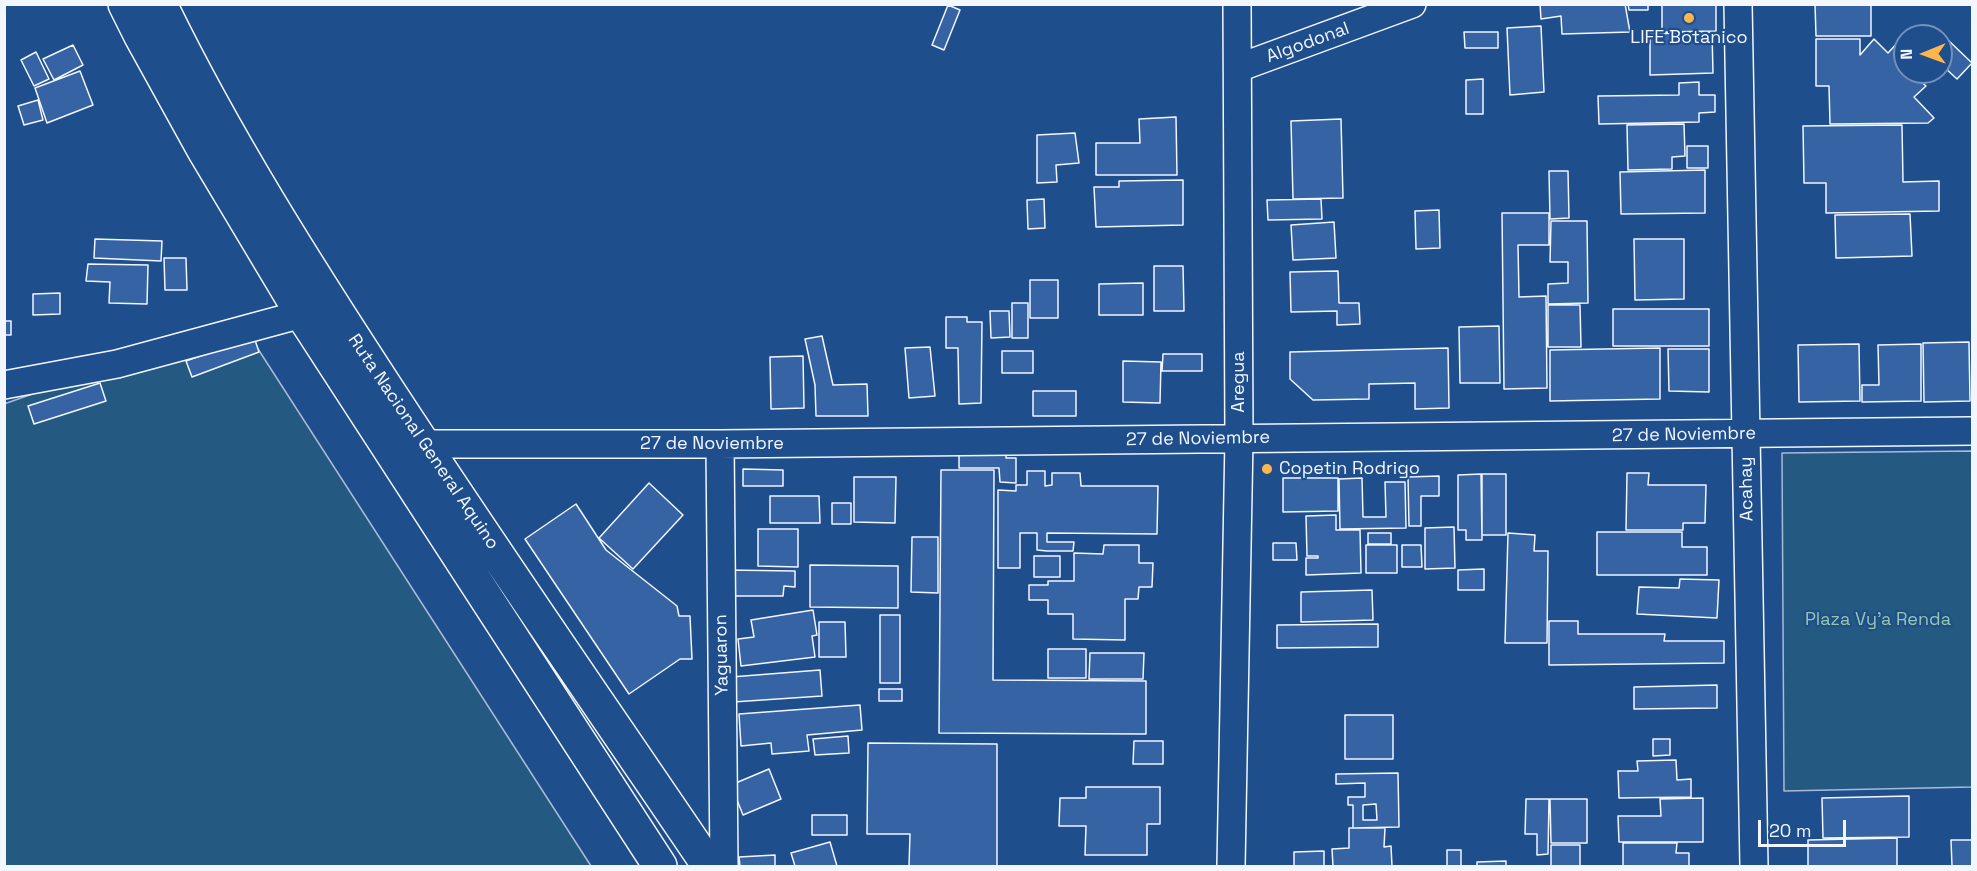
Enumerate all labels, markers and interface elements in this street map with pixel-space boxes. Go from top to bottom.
marker: LIFE Botanico [1682,11,1696,25]
street label: Algodonal [1263,18,1353,68]
north arrow [1893,24,1953,84]
place label: LIFE Botanico [1630,27,1748,49]
text: N [1896,49,1917,60]
street label: Ruta Nacional General Aquino [343,330,503,554]
street label: Aregua [1228,351,1250,413]
street label: 27 de Noviembre [1612,423,1756,447]
street label: 27 de Noviembre [1126,427,1270,451]
street label: 27 de Noviembre [640,433,784,455]
street label: Acahay [1736,457,1758,521]
place label: Copetin Rodrigo [1279,458,1420,480]
marker: Copetin Rodrigo [1260,462,1274,476]
park label: Plaza Vy'a Renda [1805,609,1951,631]
street label: Yaguaron [710,614,734,696]
scale bar [1761,808,1850,846]
text: 20 m [1769,819,1812,842]

